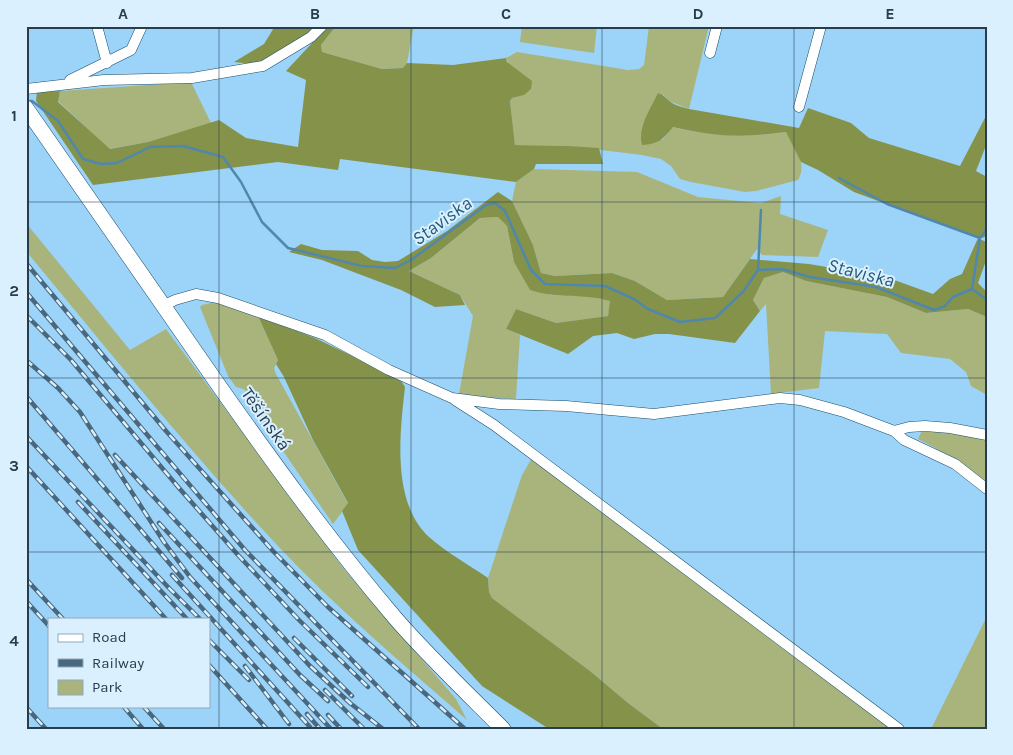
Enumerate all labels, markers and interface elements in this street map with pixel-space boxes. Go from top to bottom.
text: A [118,4,128,23]
text: B [310,4,320,23]
text: C [501,4,511,23]
text: D [693,4,704,23]
text: E [885,4,895,23]
text: 1 [11,106,17,125]
water label: Staviska [408,192,476,250]
water label: Staviska [825,254,897,292]
text: 2 [9,281,19,300]
street label: Těšínská [236,383,296,455]
text: 3 [9,456,19,475]
legend [48,618,210,708]
text: Road [92,628,127,646]
text: 4 [9,631,19,650]
text: Railway [92,654,144,672]
text: Park [92,678,122,696]

